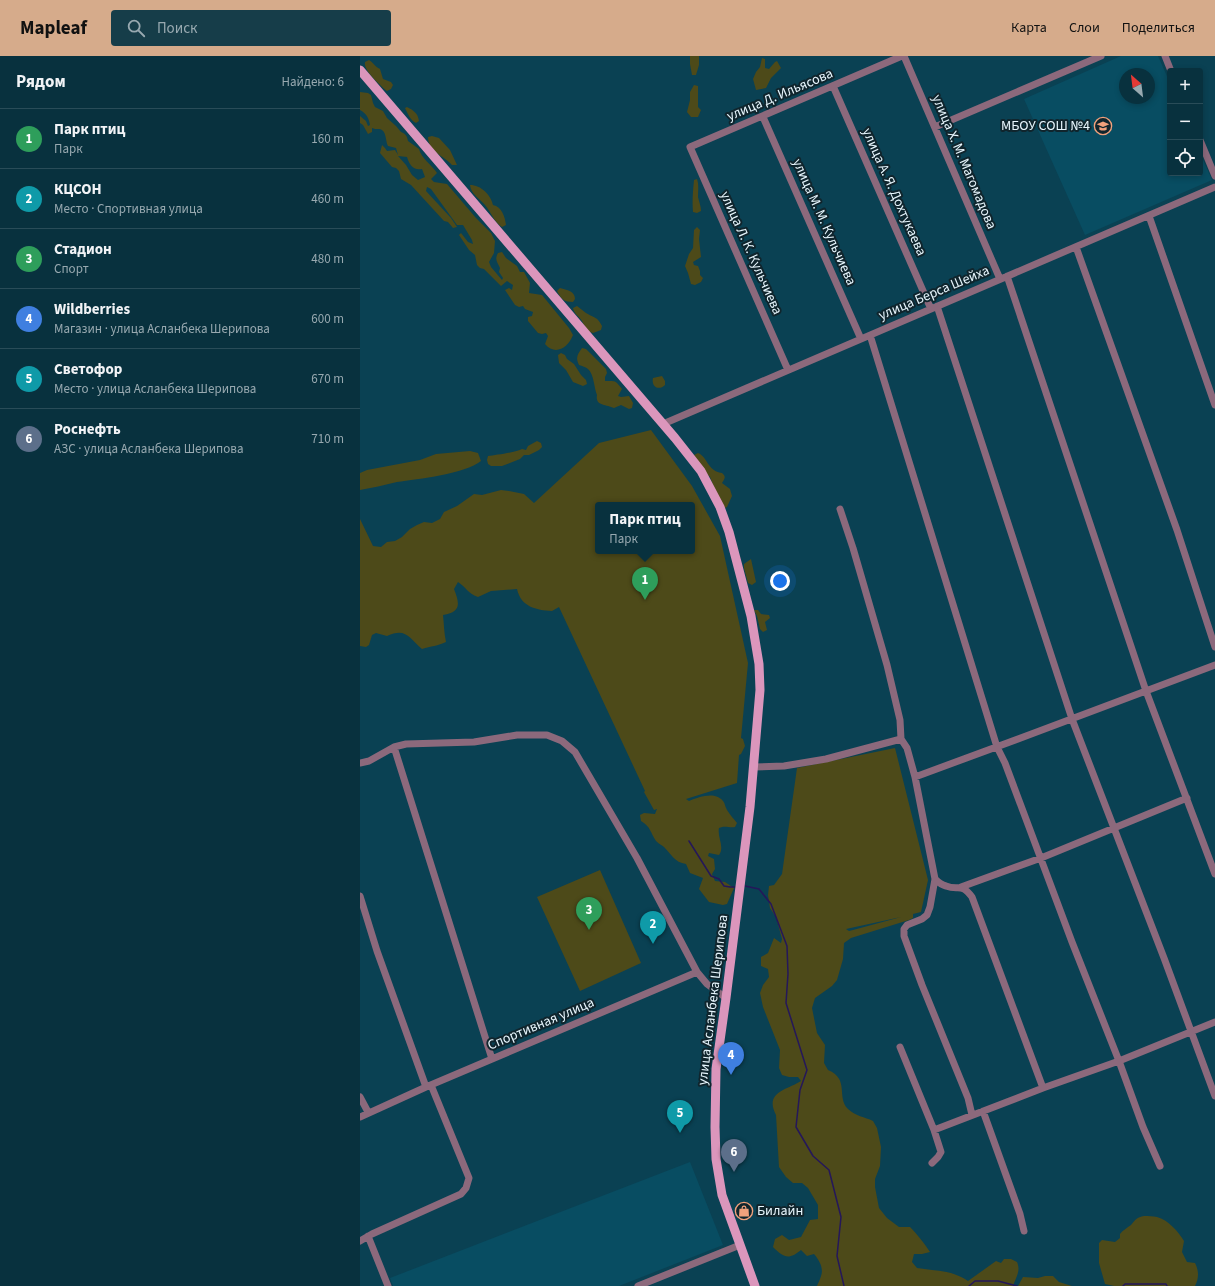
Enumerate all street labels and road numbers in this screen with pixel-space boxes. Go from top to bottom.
street label: улица Д. Ильясова [724,64,836,126]
street label: улица Х. М. Магомадова [927,92,1001,232]
street label: улица А. Я. Дохтукаева [857,125,931,259]
street label: улица М. М. Кульчиева [787,155,861,289]
street label: улица Л. К. Кульчиева [715,188,787,318]
street label: улица Берса Шейха [875,261,993,325]
street label: улица Асланбека Шерипова [693,914,733,1086]
street label: Спортивная улица [485,993,597,1055]

